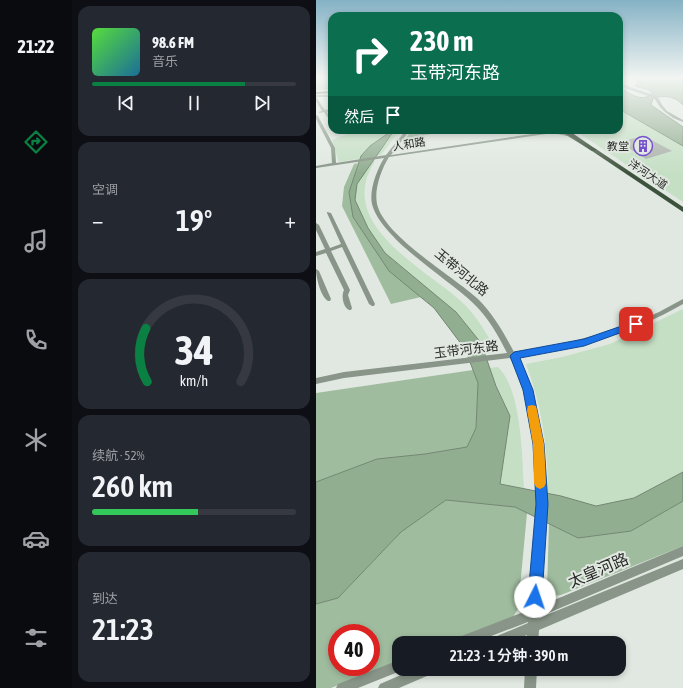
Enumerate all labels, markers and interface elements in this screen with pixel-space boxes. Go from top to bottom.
text: 230 m [410,25,473,57]
icon: right [344,28,396,80]
text: 98.6 FM [152,34,194,51]
text: 21:22 [17,36,55,57]
text: 音乐 [152,54,178,69]
text: 玉带河东路 [410,62,500,83]
icon: previous [115,92,137,114]
icon: pause [183,92,205,114]
icon: next [251,92,273,114]
icon: arrive [382,104,404,126]
text: 然后 [344,108,374,125]
icon: directions [22,128,50,156]
street label: 人和路 [392,135,426,153]
building icon: 教堂 [632,135,654,157]
place label: 教堂 [607,140,629,152]
street label: 洋河大道 [626,157,670,191]
text: 空调 [92,182,118,197]
text: 19° [176,203,212,237]
text: − [92,207,103,233]
text: + [285,207,296,233]
icon: music [22,227,50,255]
street label: 玉带河北路 [432,246,491,299]
pin [619,307,653,341]
icon: arrive [625,313,647,335]
icon: phone [22,326,50,354]
text: 34 [174,326,214,374]
street label: 玉带河东路 [433,338,499,361]
text: km/h [180,373,208,389]
icon: climate [22,426,50,454]
text: 续航 · 52% [92,448,145,463]
text: 260 km [92,469,173,503]
icon: car [22,525,50,553]
street label: 太皇河路 [565,549,631,591]
position arrow [514,576,556,618]
text: 到达 [92,591,118,606]
text: 21:23 [92,612,154,646]
icon: filters [22,624,50,652]
speed limit sign: 40 [328,624,380,676]
text: 21:23 · 1 分钟 · 390 m [450,647,568,664]

